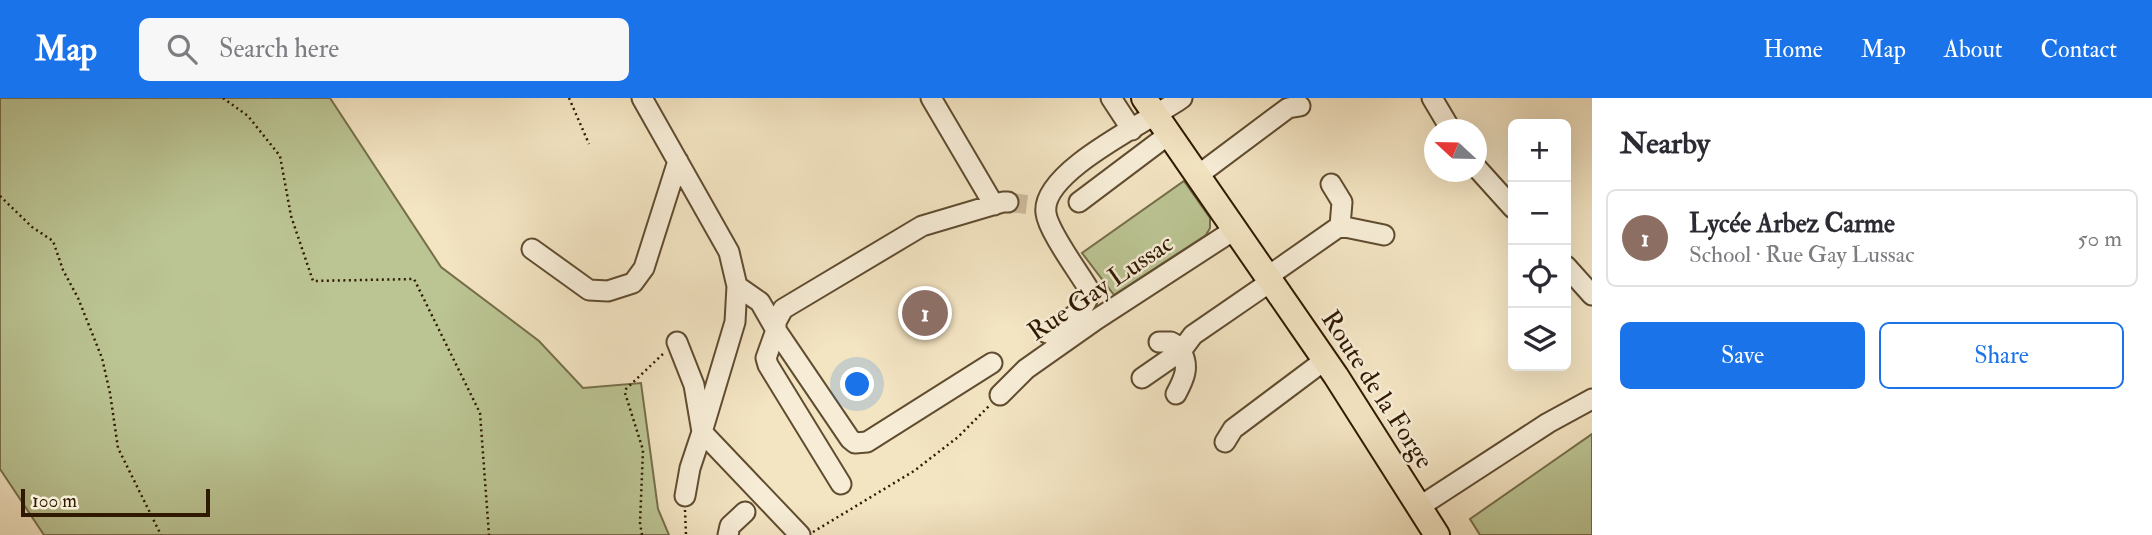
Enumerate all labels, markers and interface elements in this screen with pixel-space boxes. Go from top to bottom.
search box [139,18,629,81]
text: Map [35,29,97,70]
icon: search [163,30,201,68]
text: Search here [219,33,339,65]
text: Home [1763,34,1823,65]
text: Map [1861,34,1906,65]
text: About [1944,34,2003,65]
text: Contact [2041,34,2117,65]
north arrow [1424,119,1487,182]
map controls [1508,119,1571,371]
button: + [1508,119,1571,182]
text: Nearby [1620,125,1710,162]
button: − [1508,182,1571,245]
text: Lycée Arbez Carme [1689,208,1895,240]
text: 1 [1641,224,1649,253]
text: 50 m [2078,224,2122,253]
street label: Rue Gay Lussac [1022,227,1179,348]
text: School · Rue Gay Lussac [1689,240,1914,269]
button: locate [1508,245,1571,308]
pin: 1 [902,287,948,339]
street label: Route de la Forge [1314,304,1440,475]
button: layers [1508,308,1571,371]
button: Save [1620,322,1865,389]
button: Share [1879,322,2124,389]
your location [840,367,874,401]
scale bar [21,486,210,518]
text: 100 m [32,489,77,513]

